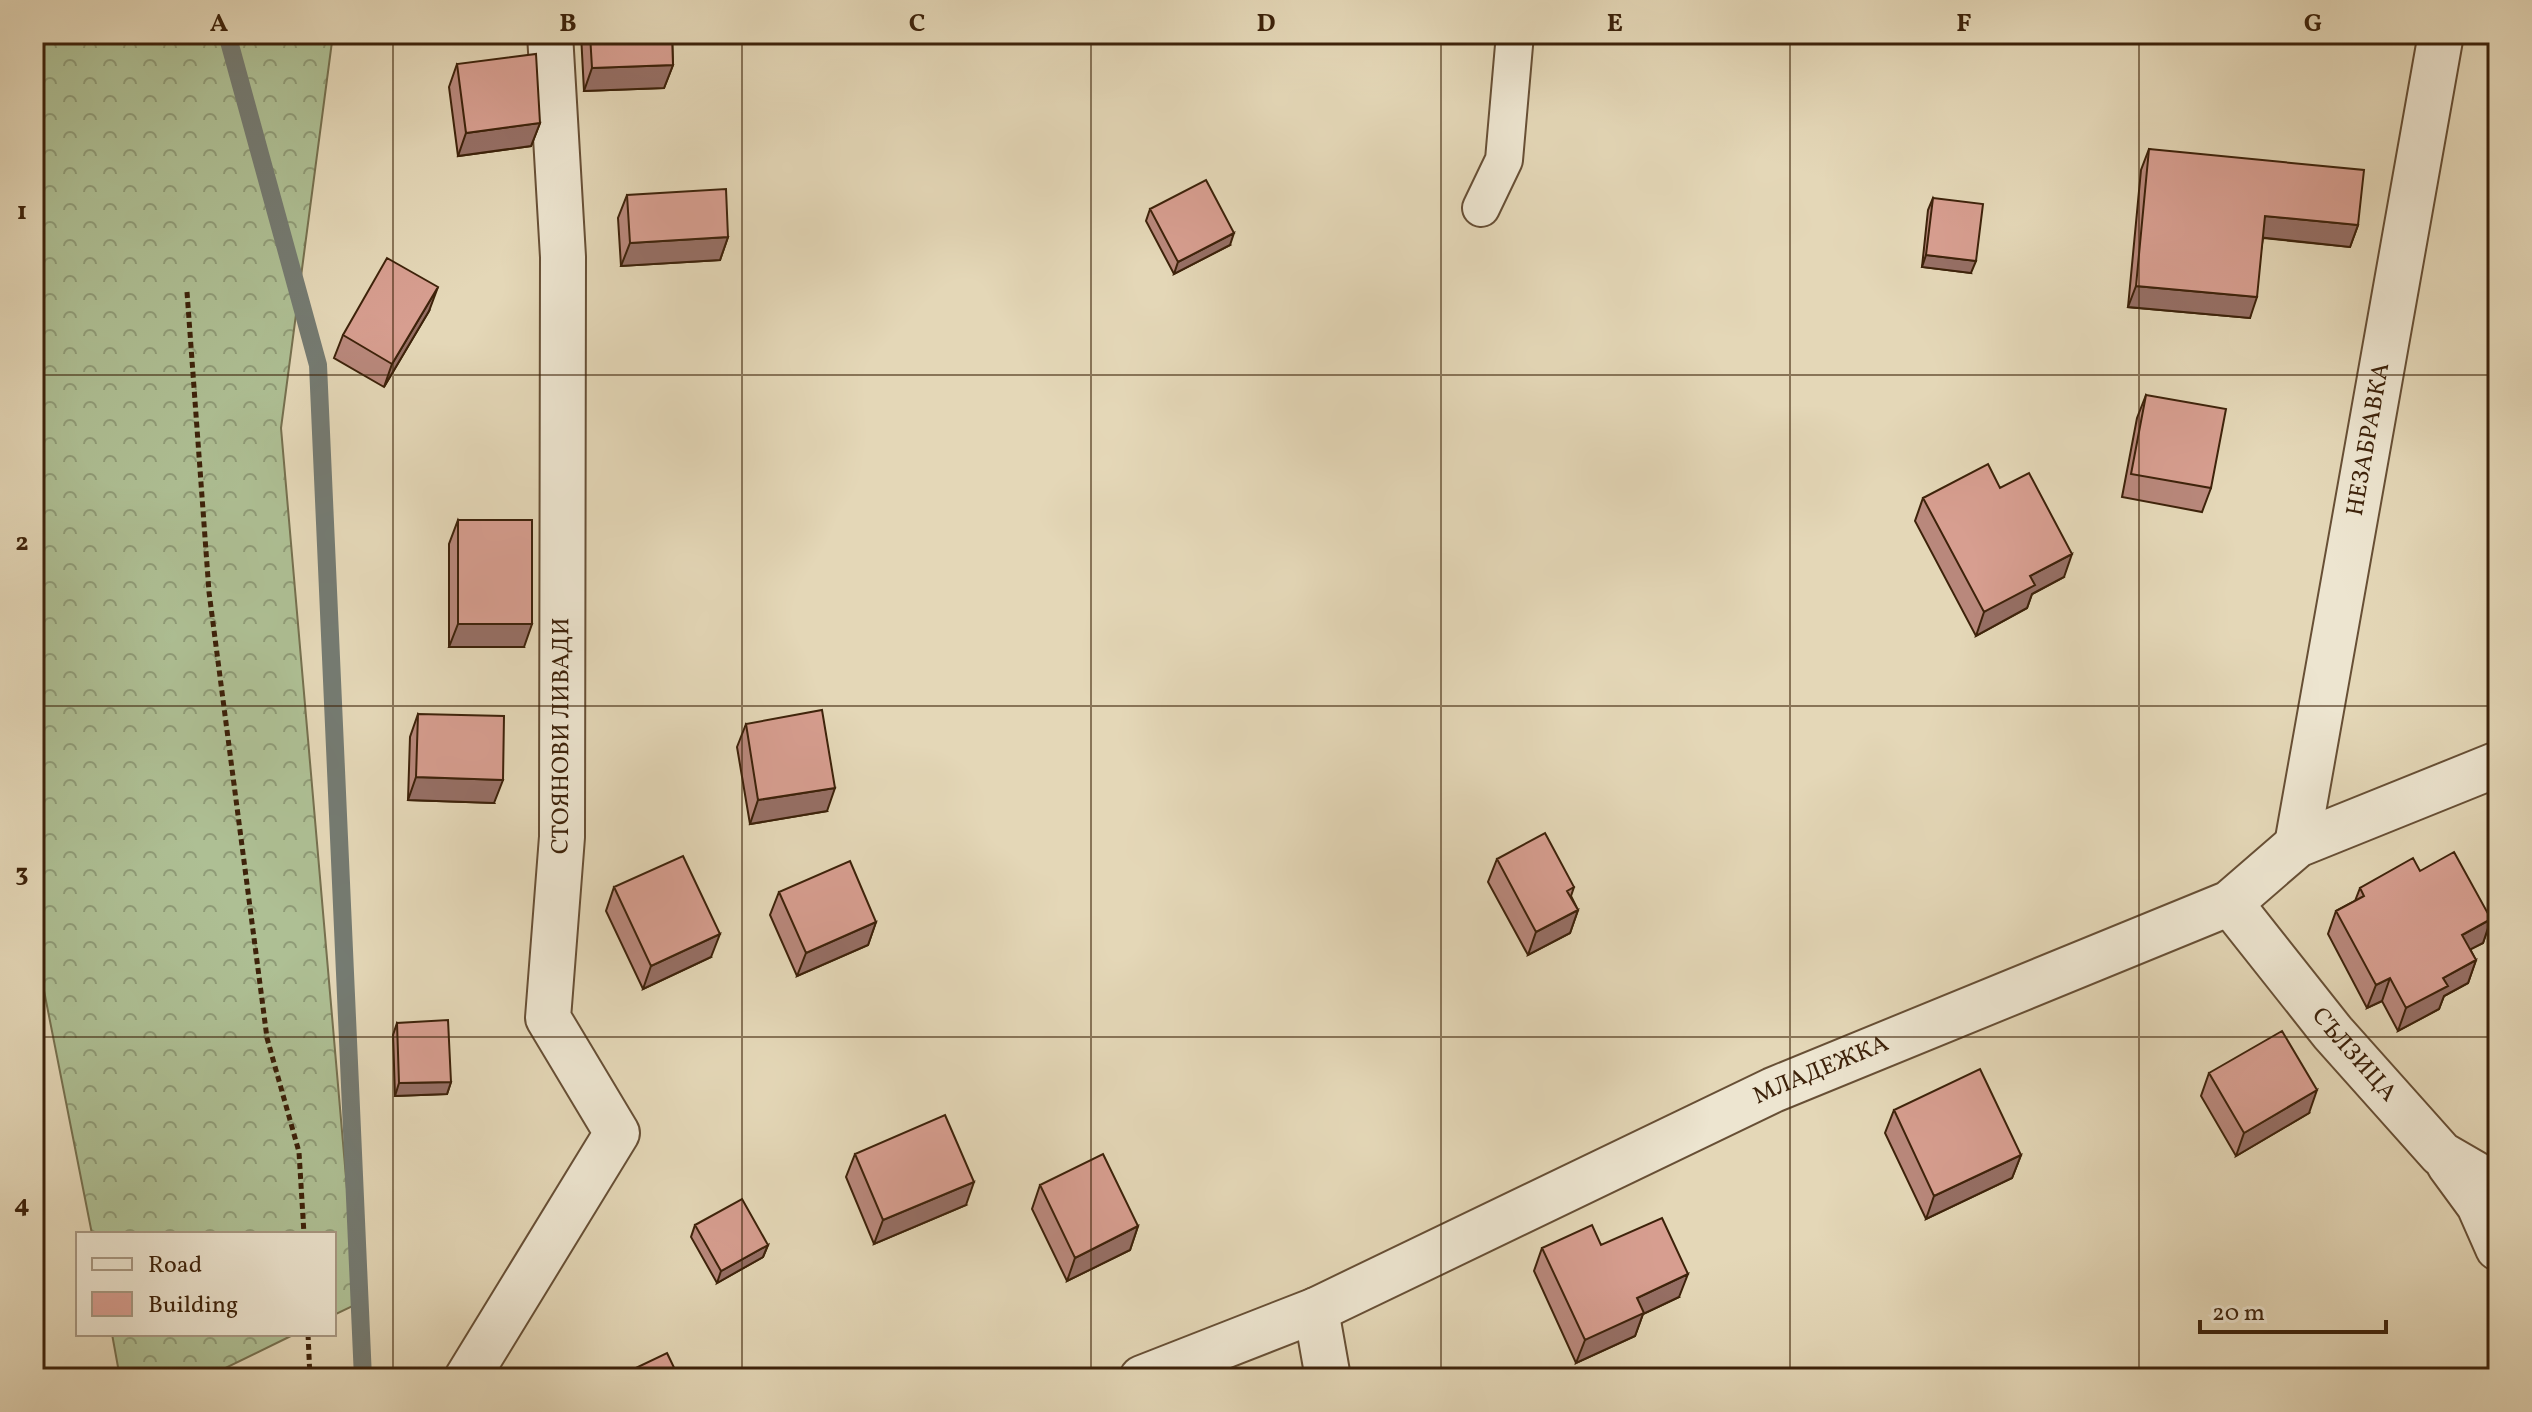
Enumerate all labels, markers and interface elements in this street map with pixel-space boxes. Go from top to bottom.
text: A [210,6,229,42]
text: B [559,6,577,42]
text: C [909,6,925,42]
text: D [1256,6,1276,42]
text: E [1607,6,1623,42]
text: F [1956,6,1972,42]
text: G [2304,6,2322,42]
text: 1 [17,194,27,230]
street label: НЕЗАБРАВКА [2339,360,2399,519]
text: 2 [15,525,29,561]
street label: СТОЯНОВИ ЛИВАДИ [544,617,579,856]
text: 3 [15,856,29,892]
street label: СЪЛЗИЦА [2303,1001,2404,1110]
street label: МЛАДЕЖКА [1748,1027,1894,1114]
text: 4 [14,1187,30,1223]
legend [76,1232,336,1336]
text: Road [148,1249,202,1283]
scale bar [2200,1284,2386,1334]
text: Building [148,1289,238,1323]
text: 20 m [2212,1297,2265,1331]

